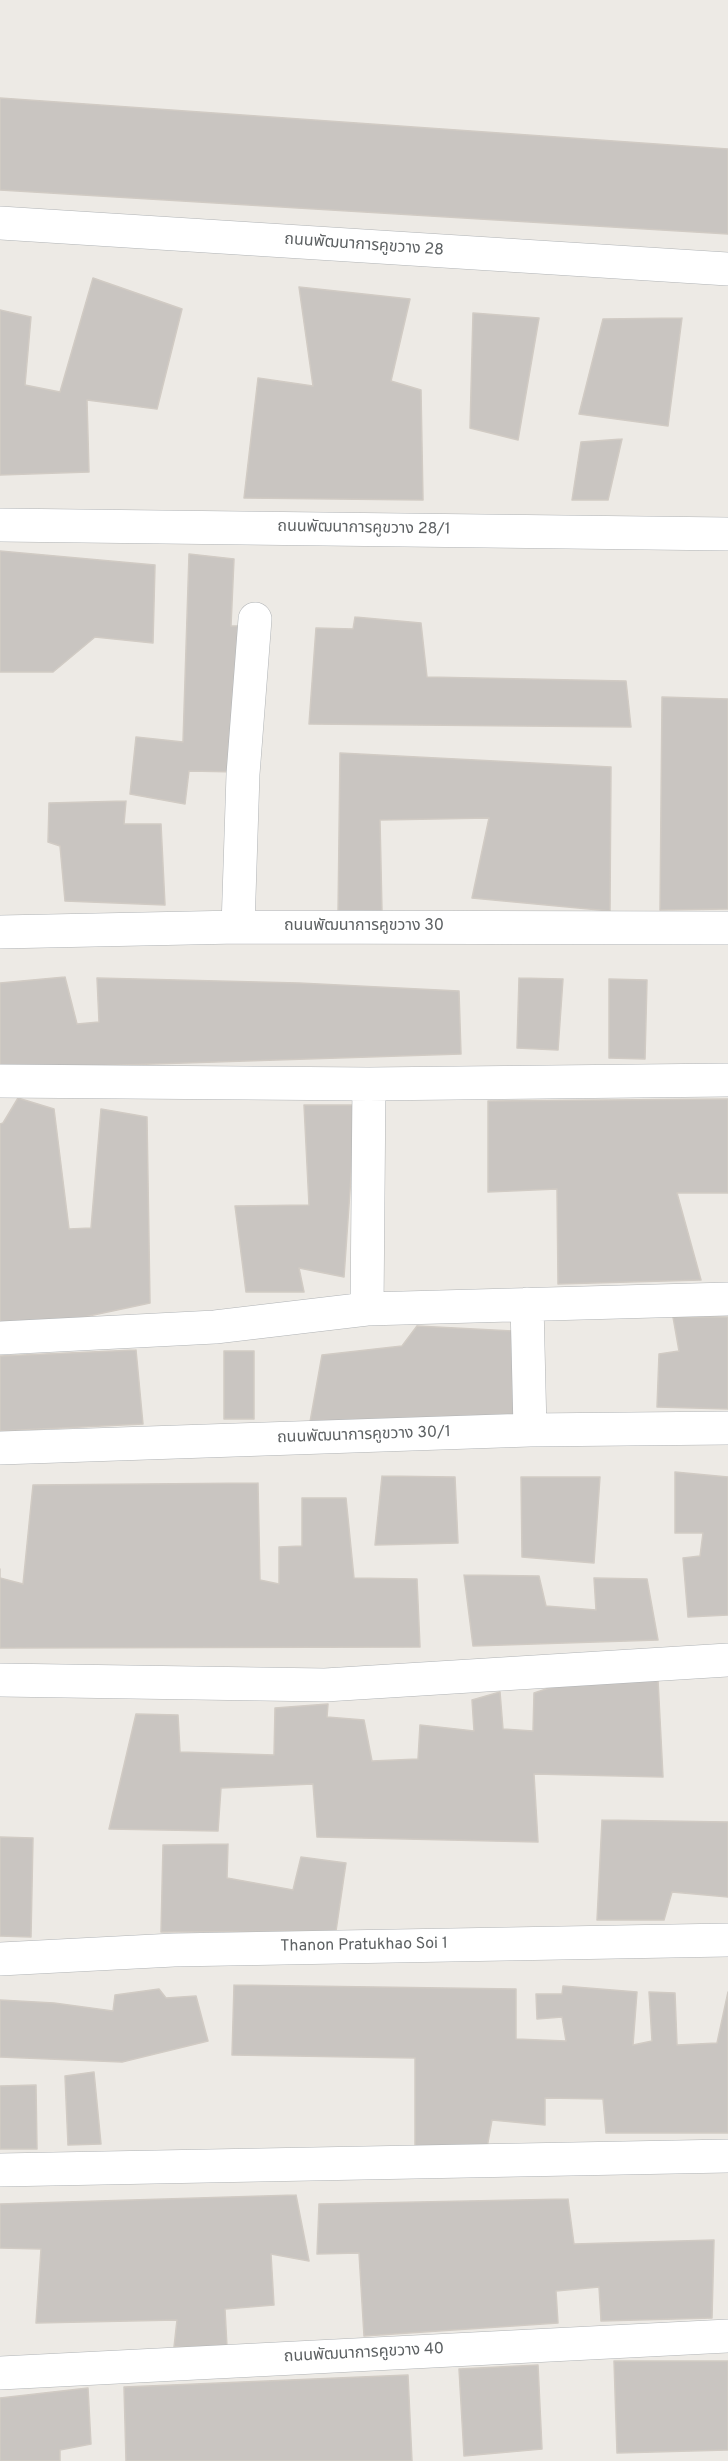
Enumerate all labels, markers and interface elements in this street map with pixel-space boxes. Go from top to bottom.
street label: ถนนพัฒนาการคูขวาง 28 [284,231,444,261]
street label: ถนนพัฒนาการคูขวาง 28/1 [277,518,451,540]
street label: ถนนพัฒนาการคูขวาง 30 [284,917,444,937]
street label: ถนนพัฒนาการคูขวาง 30/1 [277,1423,451,1449]
street label: Thanon Pratukhao Soi 1 [280,1935,448,1957]
street label: ถนนพัฒนาการคูขวาง 40 [283,2340,445,2368]

